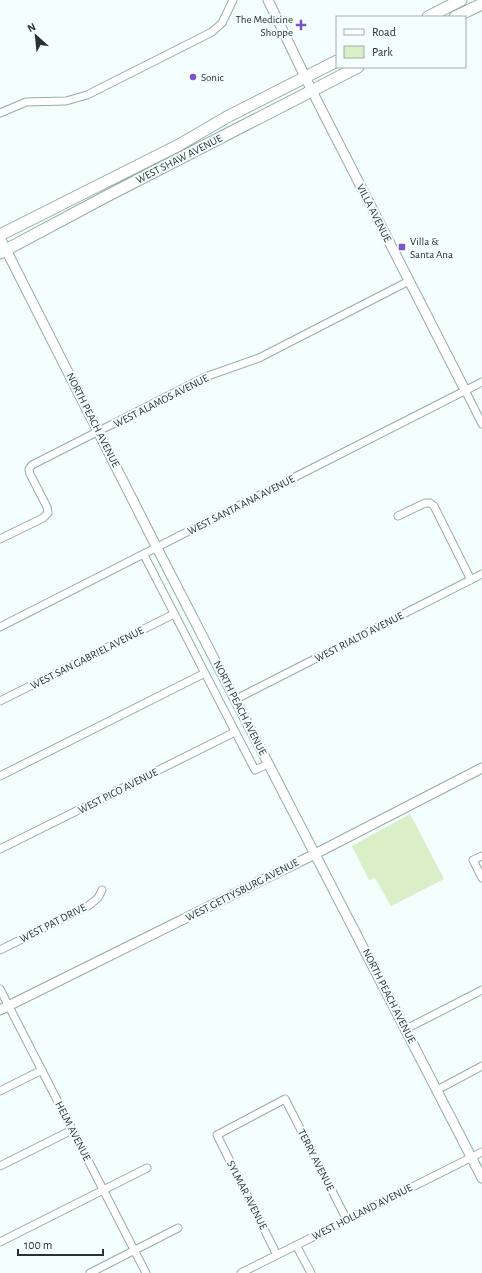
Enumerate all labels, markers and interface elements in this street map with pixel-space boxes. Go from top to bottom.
place label: The Medicine Shoppe [236,14,293,38]
north arrow [16,16,56,56]
legend [336,16,466,68]
marker: The Medicine Shoppe [296,20,306,30]
text: N [26,21,38,34]
text: Road [372,26,396,38]
text: Park [372,46,393,58]
marker: Sonic [188,72,198,82]
place label: Sonic [201,72,225,83]
street label: WEST SHAW AVENUE [134,132,225,185]
street label: VILLA AVENUE [355,182,394,245]
place label: Villa & Santa Ana [410,236,453,260]
marker: Villa & Santa Ana [397,242,407,252]
street label: NORTH PEACH AVENUE [64,371,122,470]
street label: WEST ALAMOS AVENUE [112,372,211,430]
street label: WEST SANTA ANA AVENUE [186,473,297,537]
street label: WEST RIALTO AVENUE [313,610,406,664]
street label: WEST SAN GABRIEL AVENUE [29,624,146,691]
street label: NORTH PEACH AVENUE [211,659,269,758]
street label: WEST PICO AVENUE [76,766,160,816]
street label: WEST GETTYSBURG AVENUE [184,856,301,923]
street label: WEST PAT DRIVE [18,901,89,944]
street label: NORTH PEACH AVENUE [360,947,418,1046]
street label: HELM AVENUE [53,1099,93,1163]
street label: TERRY AVENUE [296,1127,337,1193]
street label: SYLMAR AVENUE [225,1159,269,1232]
street label: WEST HOLLAND AVENUE [310,1182,415,1242]
scale bar [18,1231,103,1257]
text: 100 m [24,1239,52,1251]

